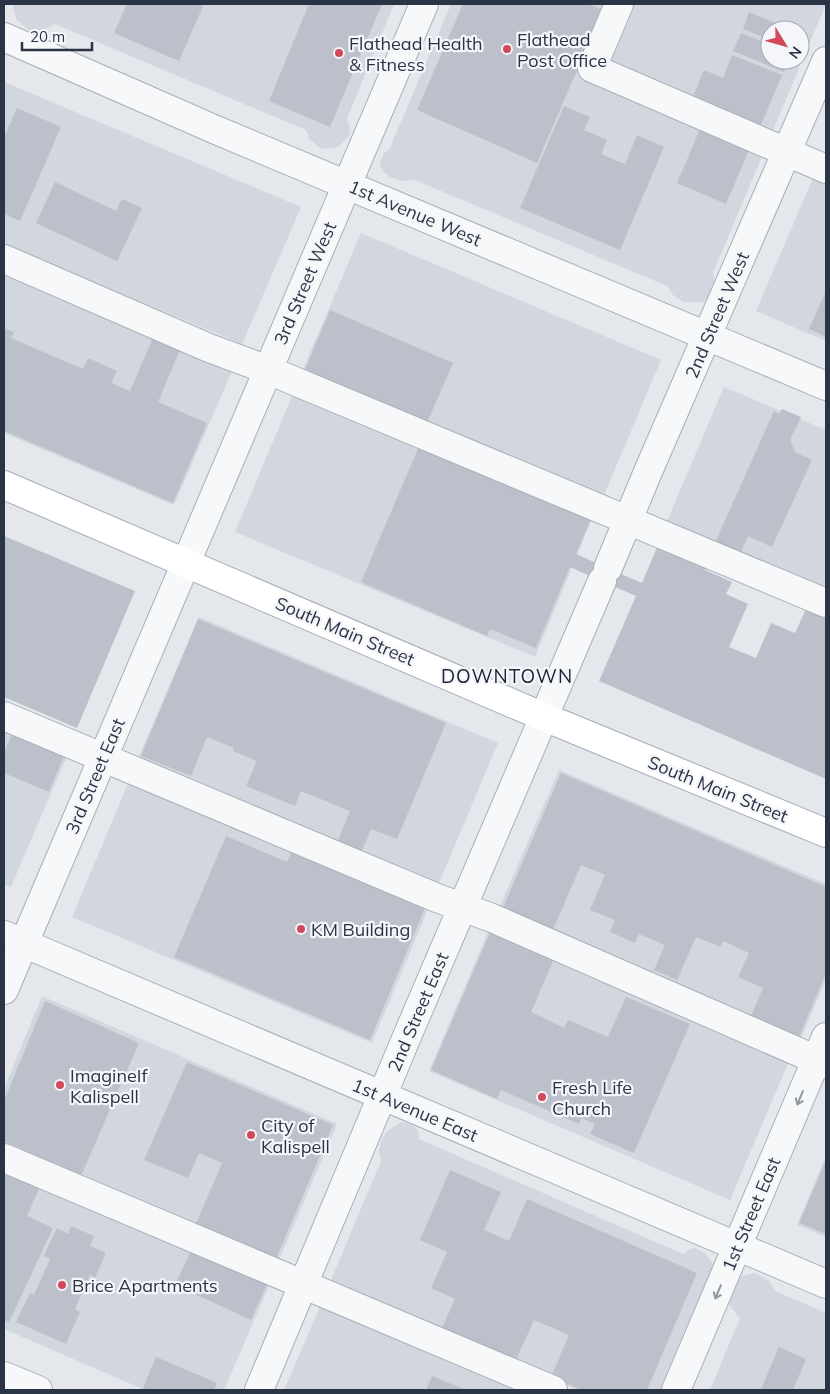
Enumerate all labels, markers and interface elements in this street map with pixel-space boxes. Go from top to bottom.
scale bar [22,20,92,52]
north arrow [760,20,810,70]
text: 20 m [30,27,65,46]
place label: Flathead Post Office [517,28,607,72]
place label: Flathead Health & Fitness [349,32,483,76]
marker: Flathead Post Office [501,43,513,55]
text: N [785,43,806,62]
marker: Flathead Health & Fitness [333,47,345,59]
street label: 1st Avenue West [345,175,485,251]
street label: 3rd Street West [269,218,341,348]
street label: 2nd Street West [680,248,754,382]
street label: South Main Street [272,591,418,671]
district label: DOWNTOWN [441,664,573,688]
street label: 3rd Street East [60,715,130,837]
street label: South Main Street [645,750,791,828]
place label: KM Building [311,918,410,941]
marker: KM Building [295,923,307,935]
street label: 2nd Street East [382,949,454,1075]
place label: ImagineIf Kalispell [70,1064,148,1108]
street label: 1st Avenue East [349,1073,481,1147]
place label: Fresh Life Church [552,1076,632,1120]
marker: ImagineIf Kalispell [54,1079,66,1091]
one-way arrow [795,1090,805,1105]
marker: Fresh Life Church [536,1091,548,1103]
place label: City of Kalispell [261,1114,330,1158]
marker: City of Kalispell [245,1129,257,1141]
street label: 1st Street East [717,1154,785,1274]
place label: Brice Apartments [72,1274,218,1297]
marker: Brice Apartments [56,1279,68,1291]
one-way arrow [713,1284,723,1299]

